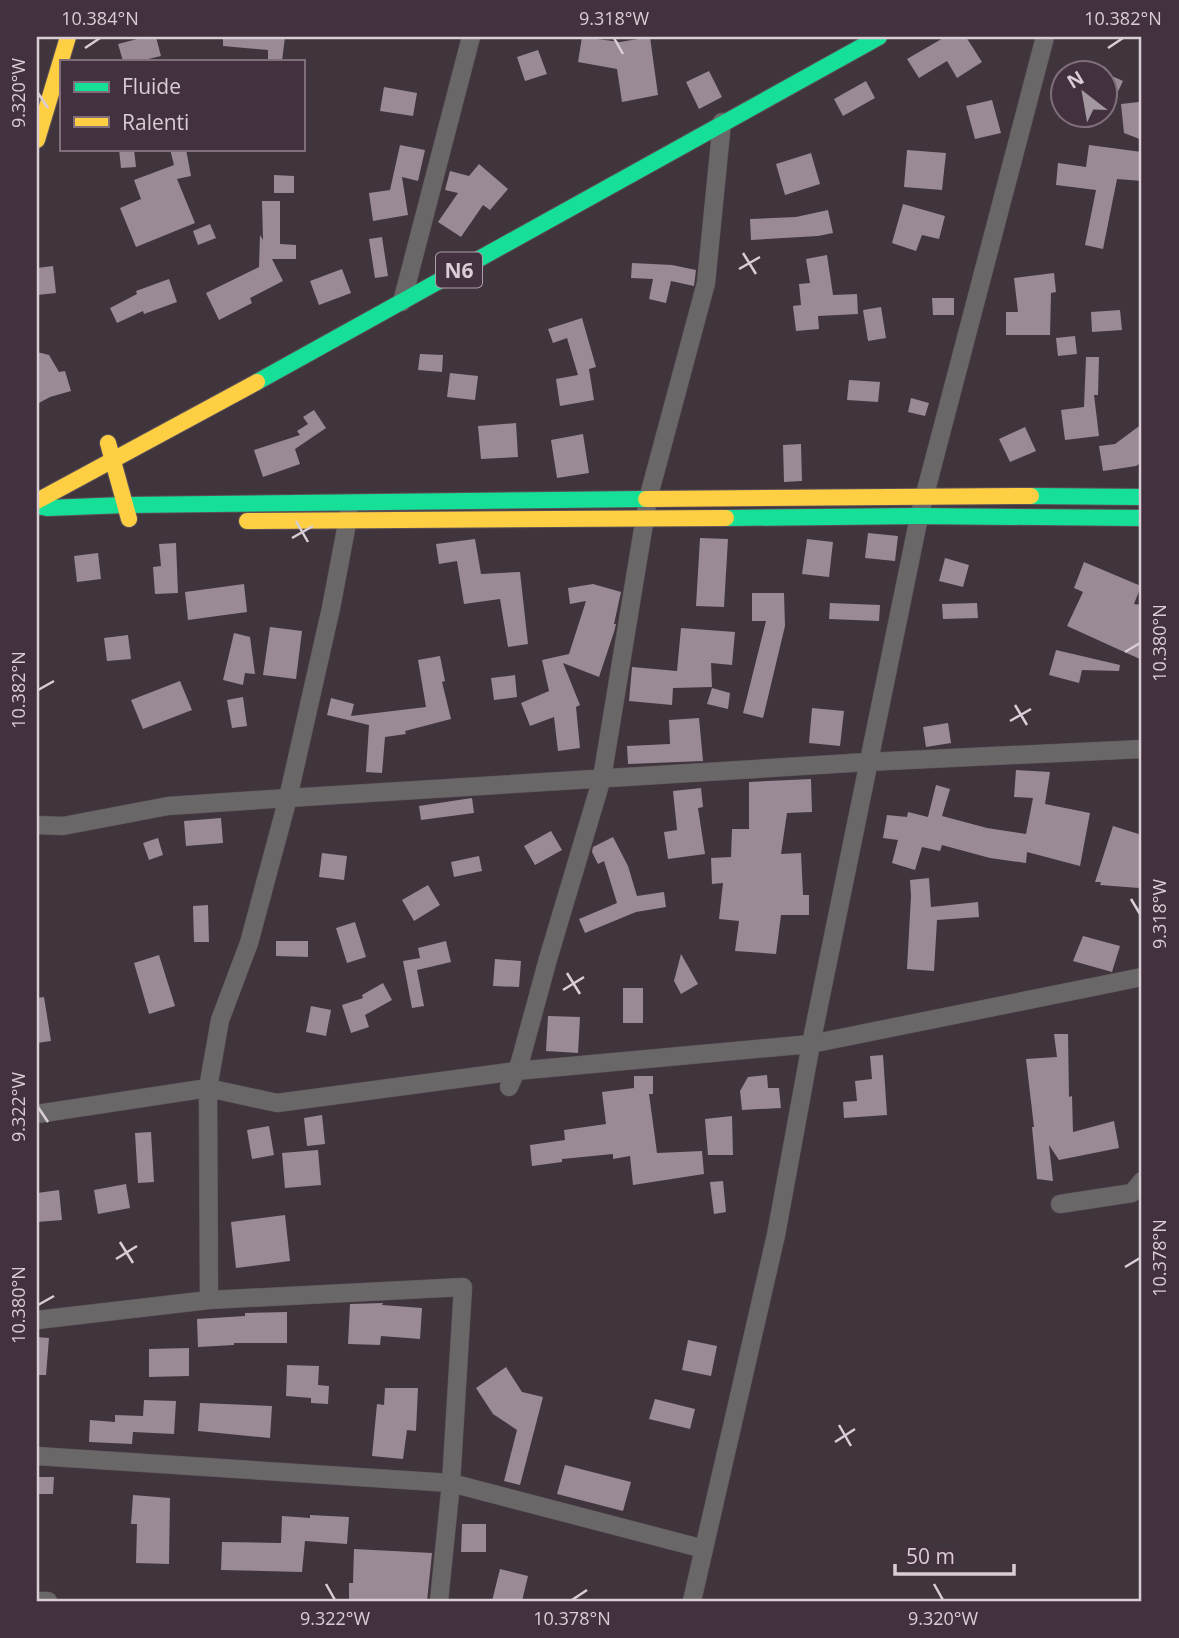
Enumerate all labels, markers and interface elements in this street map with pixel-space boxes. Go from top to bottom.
text: 10.384°N [61,6,139,30]
text: 9.318°W [579,6,649,30]
text: 10.382°N [1084,6,1162,30]
text: 9.320°W [6,58,30,128]
legend [60,60,304,150]
north arrow [1050,60,1120,130]
text: N [1062,64,1089,95]
text: Fluide [122,72,181,100]
text: Ralenti [122,108,189,136]
road number: N6 [436,252,482,288]
text: 10.380°N [1147,604,1171,682]
text: 10.382°N [6,651,30,729]
text: 9.318°W [1147,879,1171,949]
text: 9.322°W [6,1072,30,1142]
text: 10.378°N [1147,1219,1171,1297]
text: 10.380°N [6,1266,30,1344]
scale bar [895,1533,1014,1577]
text: 50 m [906,1542,955,1570]
text: 9.322°W [300,1606,370,1630]
text: 10.378°N [533,1606,611,1630]
text: 9.320°W [908,1606,978,1630]

